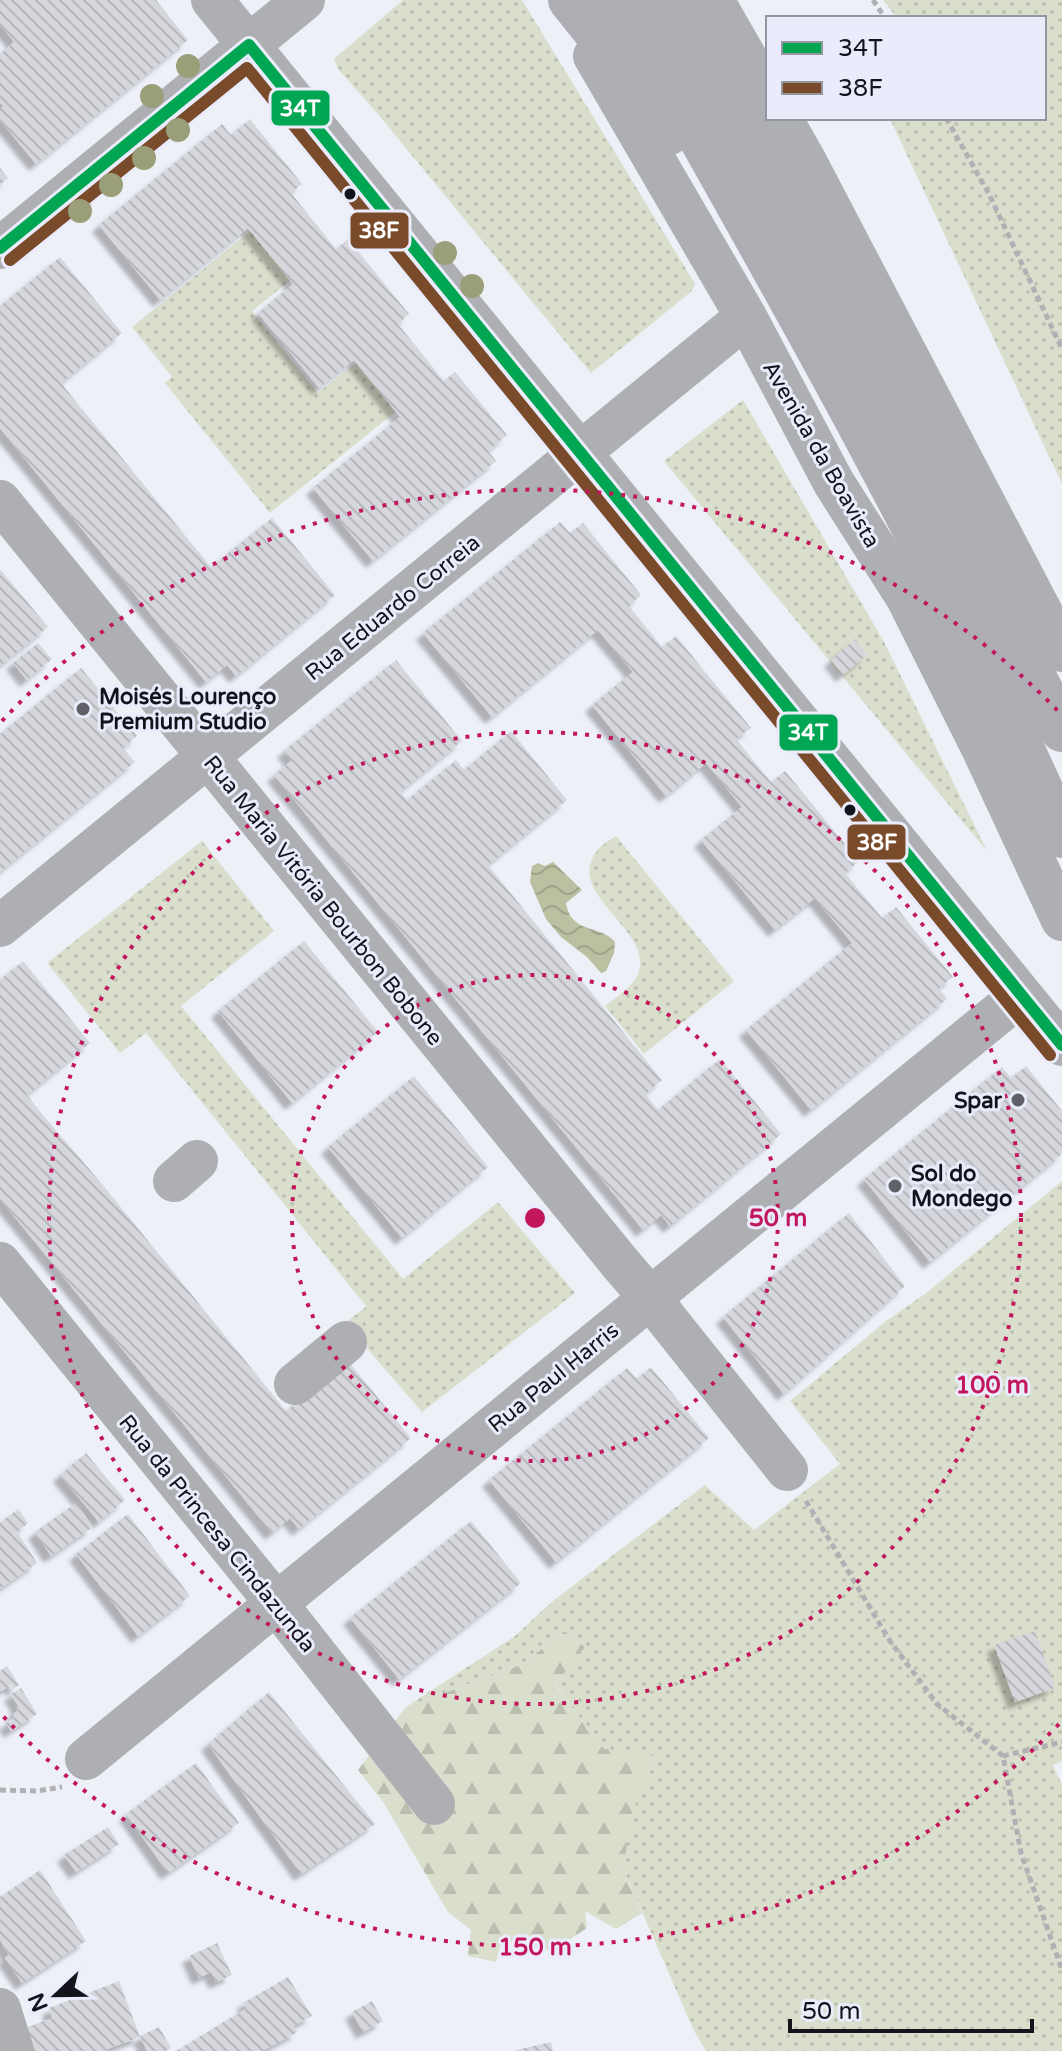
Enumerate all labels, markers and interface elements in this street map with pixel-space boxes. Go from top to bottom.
legend [766,16,1046,120]
text: 34T [838,34,883,63]
text: 38F [838,74,883,103]
line badge: 34T [270,89,331,127]
text: 34T [279,96,321,122]
unlabelled marker [342,186,358,202]
line badge: 38F [349,211,410,250]
text: 38F [358,218,400,244]
street label: Avenida da Boavista [757,356,885,553]
street label: Rua Eduardo Correia [300,529,485,686]
place label: Moisés Lourenço Premium Studio [99,684,277,735]
marker: Moisés Lourenço Premium Studio [74,700,92,718]
line badge: 34T [778,713,839,752]
text: 34T [787,720,829,746]
street label: Rua Maria Vitória Bourbon Bobone [198,751,448,1051]
unlabelled marker [842,802,858,818]
line badge: 38F [846,823,907,861]
text: 38F [856,830,898,856]
place label: Spar [954,1088,1003,1114]
marker: Spar [1009,1091,1027,1109]
place label: Sol do Mondego [911,1161,1012,1212]
marker: Sol do Mondego [886,1177,904,1195]
centre of rings [521,1204,549,1232]
text: 50 m [749,1204,807,1233]
street label: Rua Paul Harris [483,1317,624,1438]
text: 100 m [955,1371,1029,1400]
street label: Rua da Princesa Cindazunda [113,1410,321,1658]
text: 150 m [498,1933,572,1962]
north arrow [16,1955,96,2035]
scale bar [790,1983,1032,2033]
text: N [23,1989,54,2015]
text: 50 m [802,1997,860,2026]

